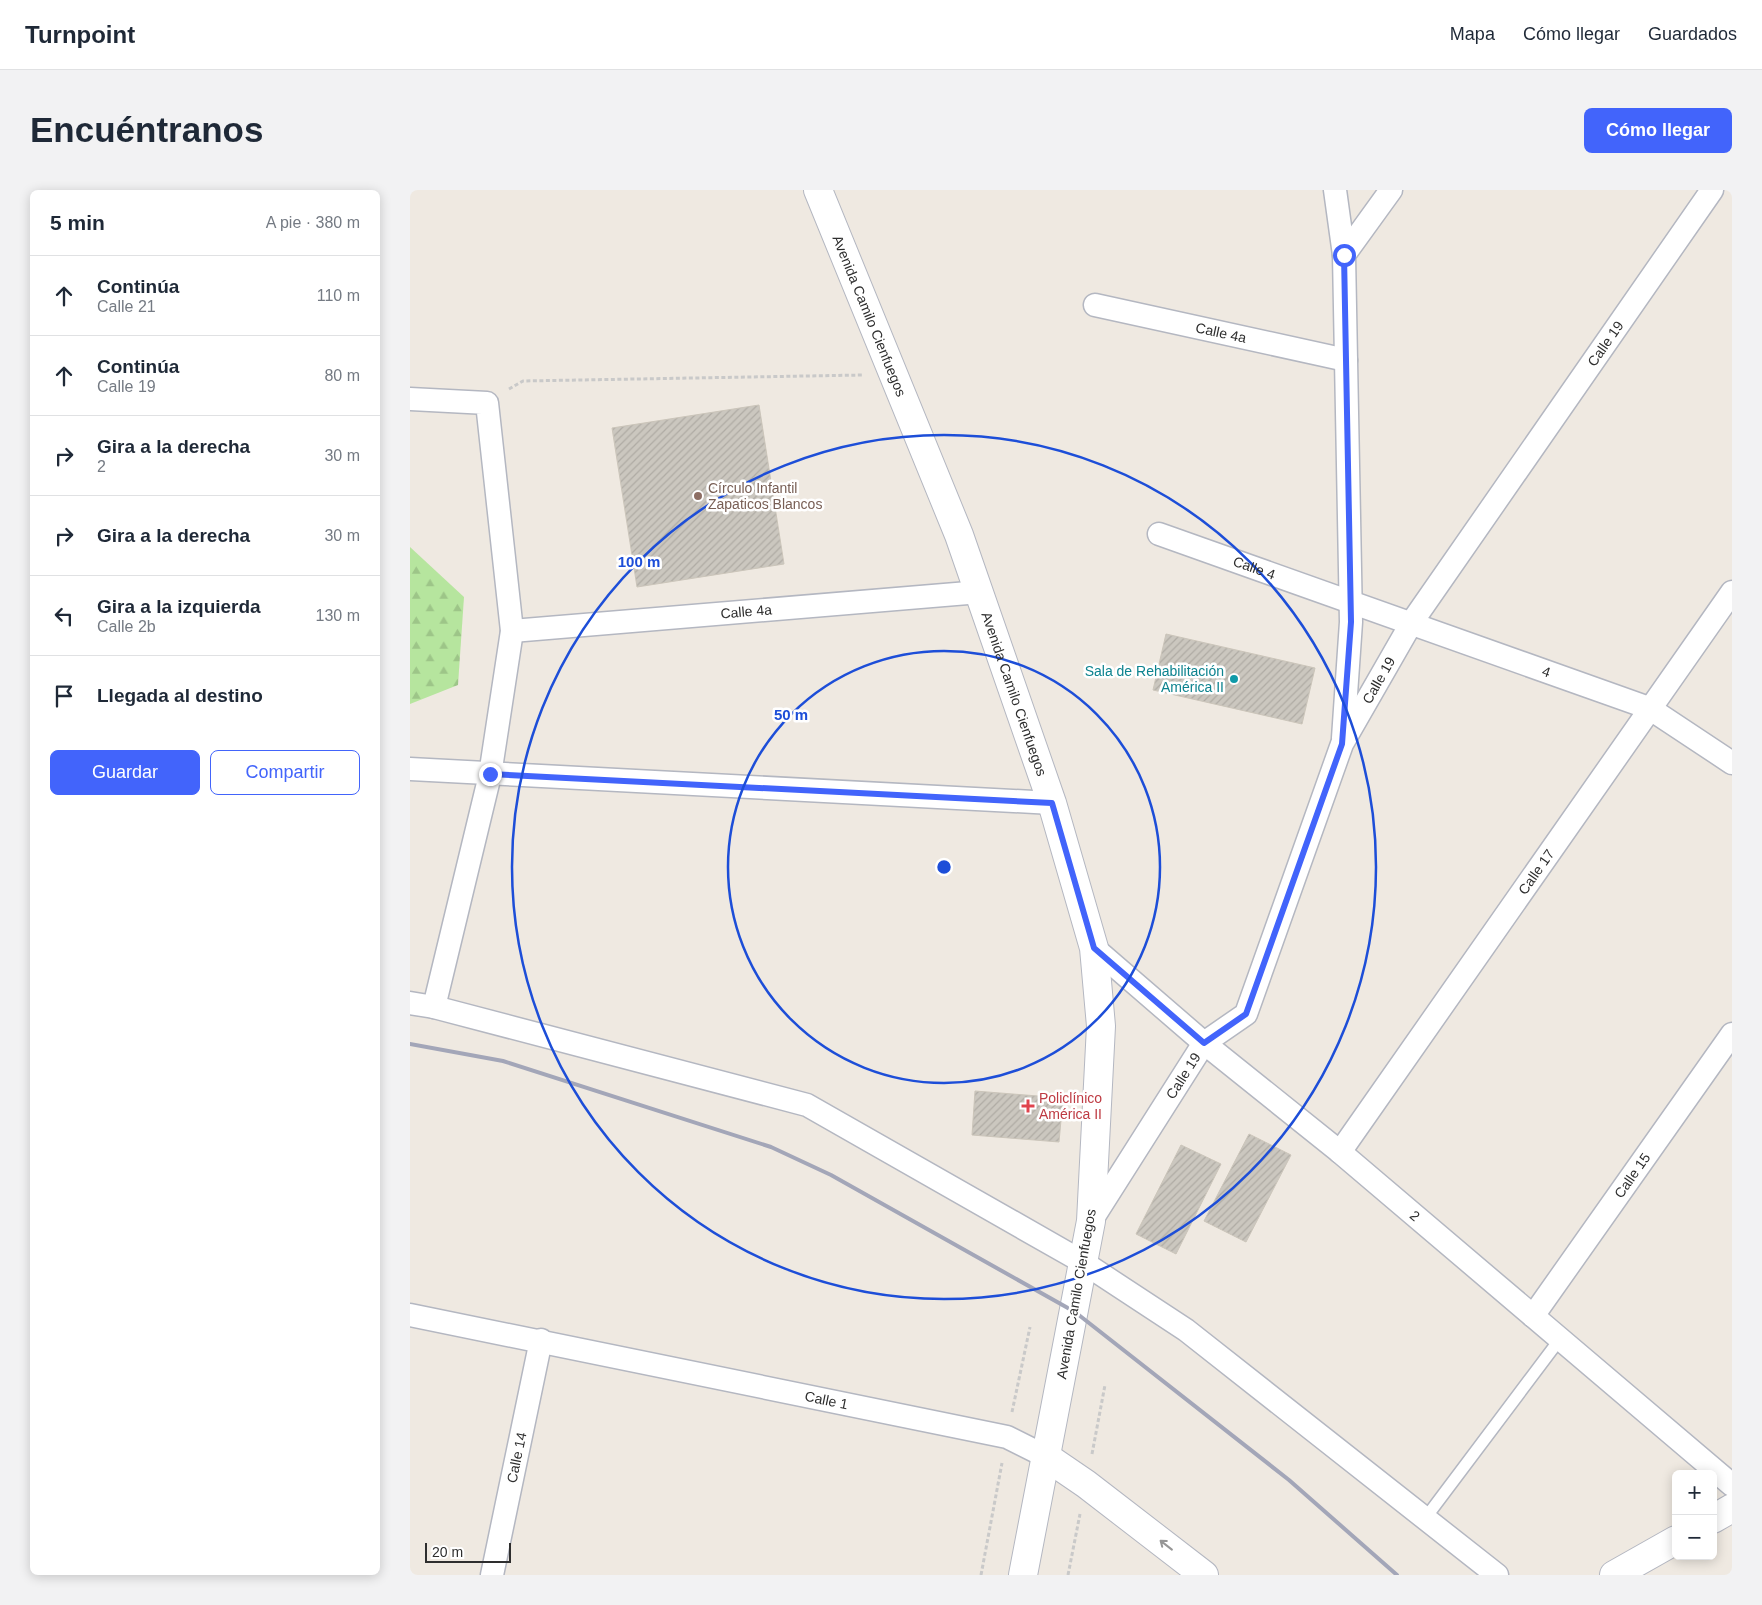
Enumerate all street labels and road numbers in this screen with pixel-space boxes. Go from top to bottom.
street label: Avenida Camilo Cienfuegos [829,233,910,399]
street label: Calle 19 [1584,318,1627,369]
street label: Calle 4a [1194,319,1248,346]
street label: Calle 4 [1231,553,1278,583]
street label: Calle 4a [720,601,773,622]
street label: Avenida Camilo Cienfuegos [978,610,1050,778]
street label: Calle 19 [1359,654,1398,706]
street label: 4 [1540,663,1553,680]
street label: Calle 17 [1515,846,1558,897]
street label: Calle 19 [1163,1050,1204,1102]
street label: Calle 15 [1611,1150,1654,1201]
street label: 2 [1407,1207,1423,1224]
street label: Avenida Camilo Cienfuegos [1053,1208,1099,1380]
street label: Calle 1 [803,1388,850,1412]
street label: Calle 14 [503,1431,530,1484]

